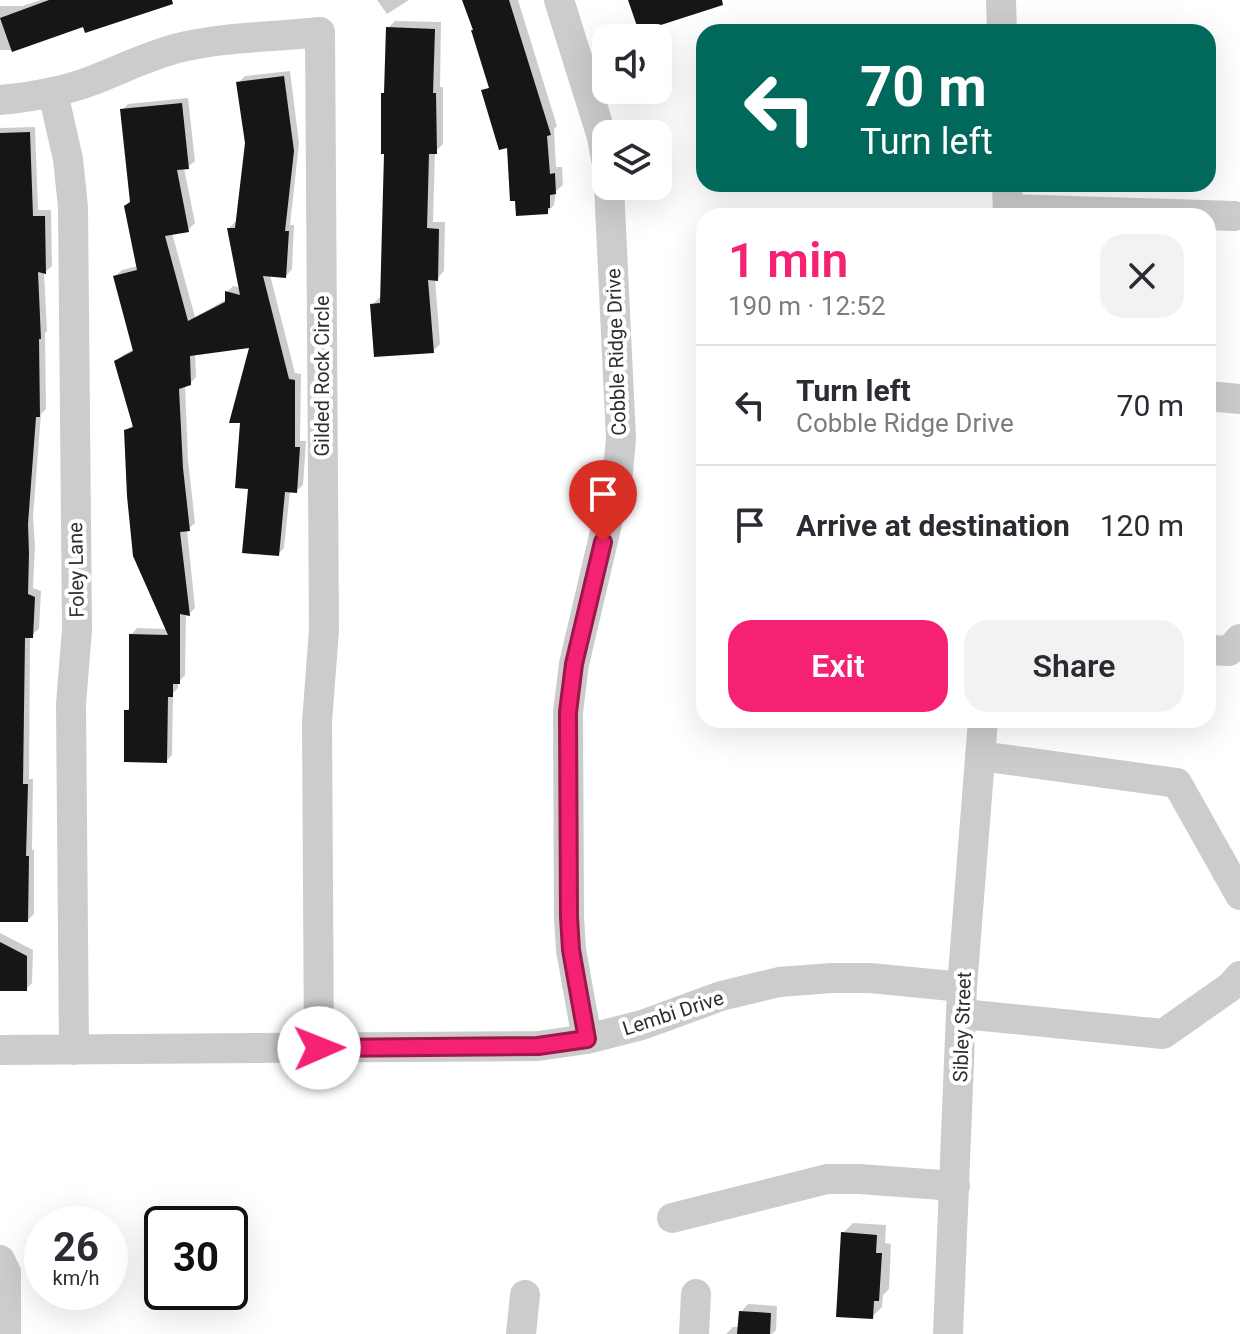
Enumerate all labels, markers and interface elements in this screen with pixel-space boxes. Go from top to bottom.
map controls [592,24,672,200]
button: sound [592,24,672,104]
text: 70 m [860,54,987,120]
icon: left [728,56,832,160]
button: layers [592,120,672,200]
text: Turn left [860,121,993,163]
text: 1 min [728,232,848,289]
button: close [1100,234,1184,318]
street label: Cobble Ridge Drive [601,268,631,436]
text: 190 m · 12:52 [728,291,886,321]
street label: Gilded Rock Circle [310,295,334,457]
text: Turn left [796,373,911,408]
icon: left [728,383,772,427]
text: 70 m [1117,388,1184,423]
text: Cobble Ridge Drive [796,408,1014,438]
pin [569,460,637,542]
icon: arrive [581,472,625,516]
icon: arrive [728,503,772,547]
text: Arrive at destination [796,508,1070,543]
text: 120 m [1100,508,1184,543]
street label: Foley Lane [63,522,89,618]
button: Exit [728,620,948,712]
button: Share [964,620,1184,712]
street label: Sibley Street [948,971,976,1083]
street label: Lembi Drive [619,985,727,1041]
position arrow [277,1006,361,1090]
speed limit sign: 30 [144,1206,248,1310]
text: 26 [53,1224,99,1271]
text: km/h [53,1266,99,1290]

